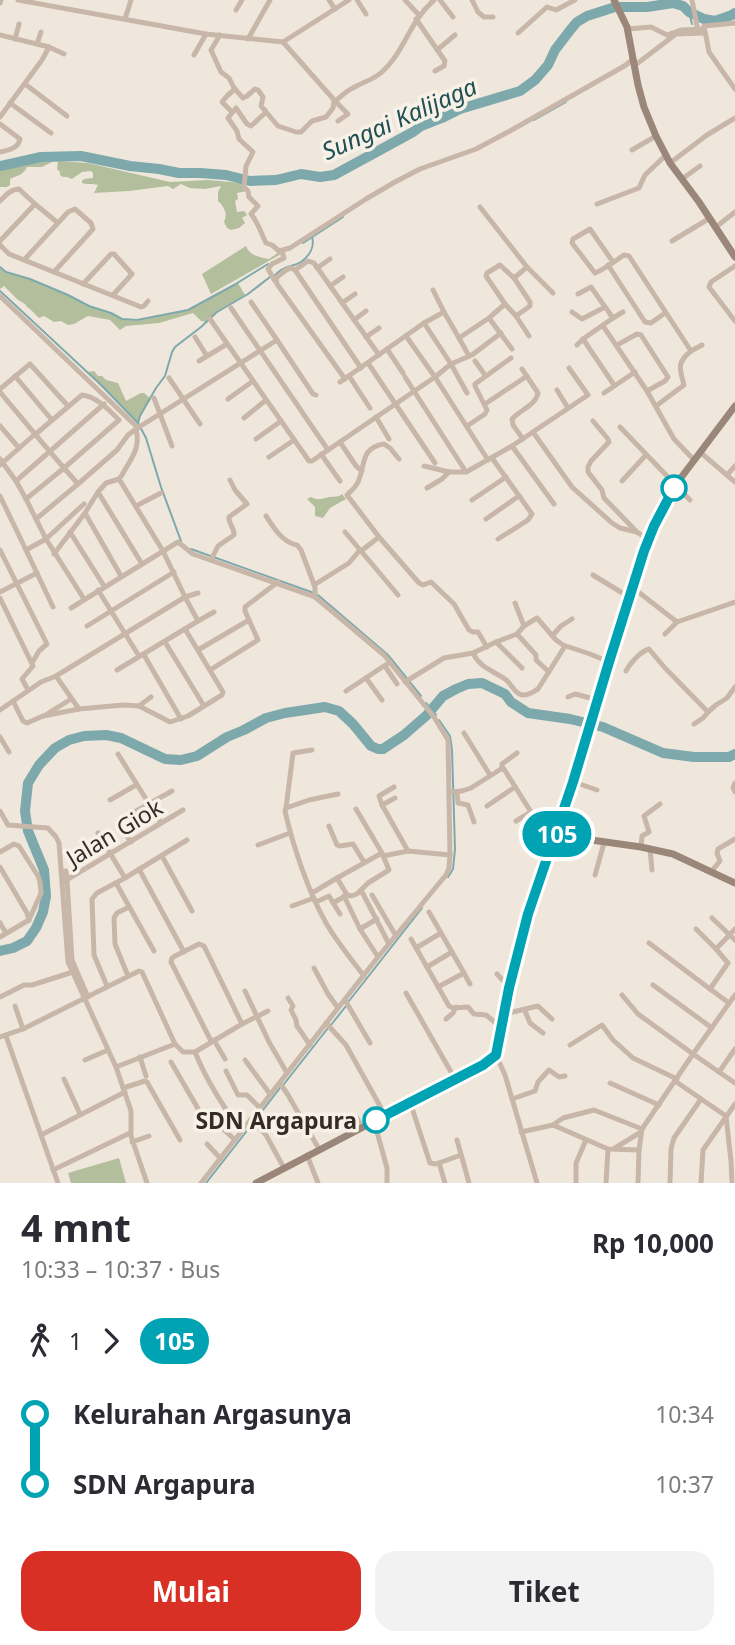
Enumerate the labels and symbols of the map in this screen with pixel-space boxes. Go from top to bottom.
water label: Sungai Kalijaga [316,69,482,167]
unlabelled marker [661,475,687,501]
street label: Jalan Giok [58,790,169,874]
line badge: 105 [517,811,597,857]
place label: SDN Argapura [195,1104,357,1136]
marker: SDN Argapura [363,1107,389,1133]

